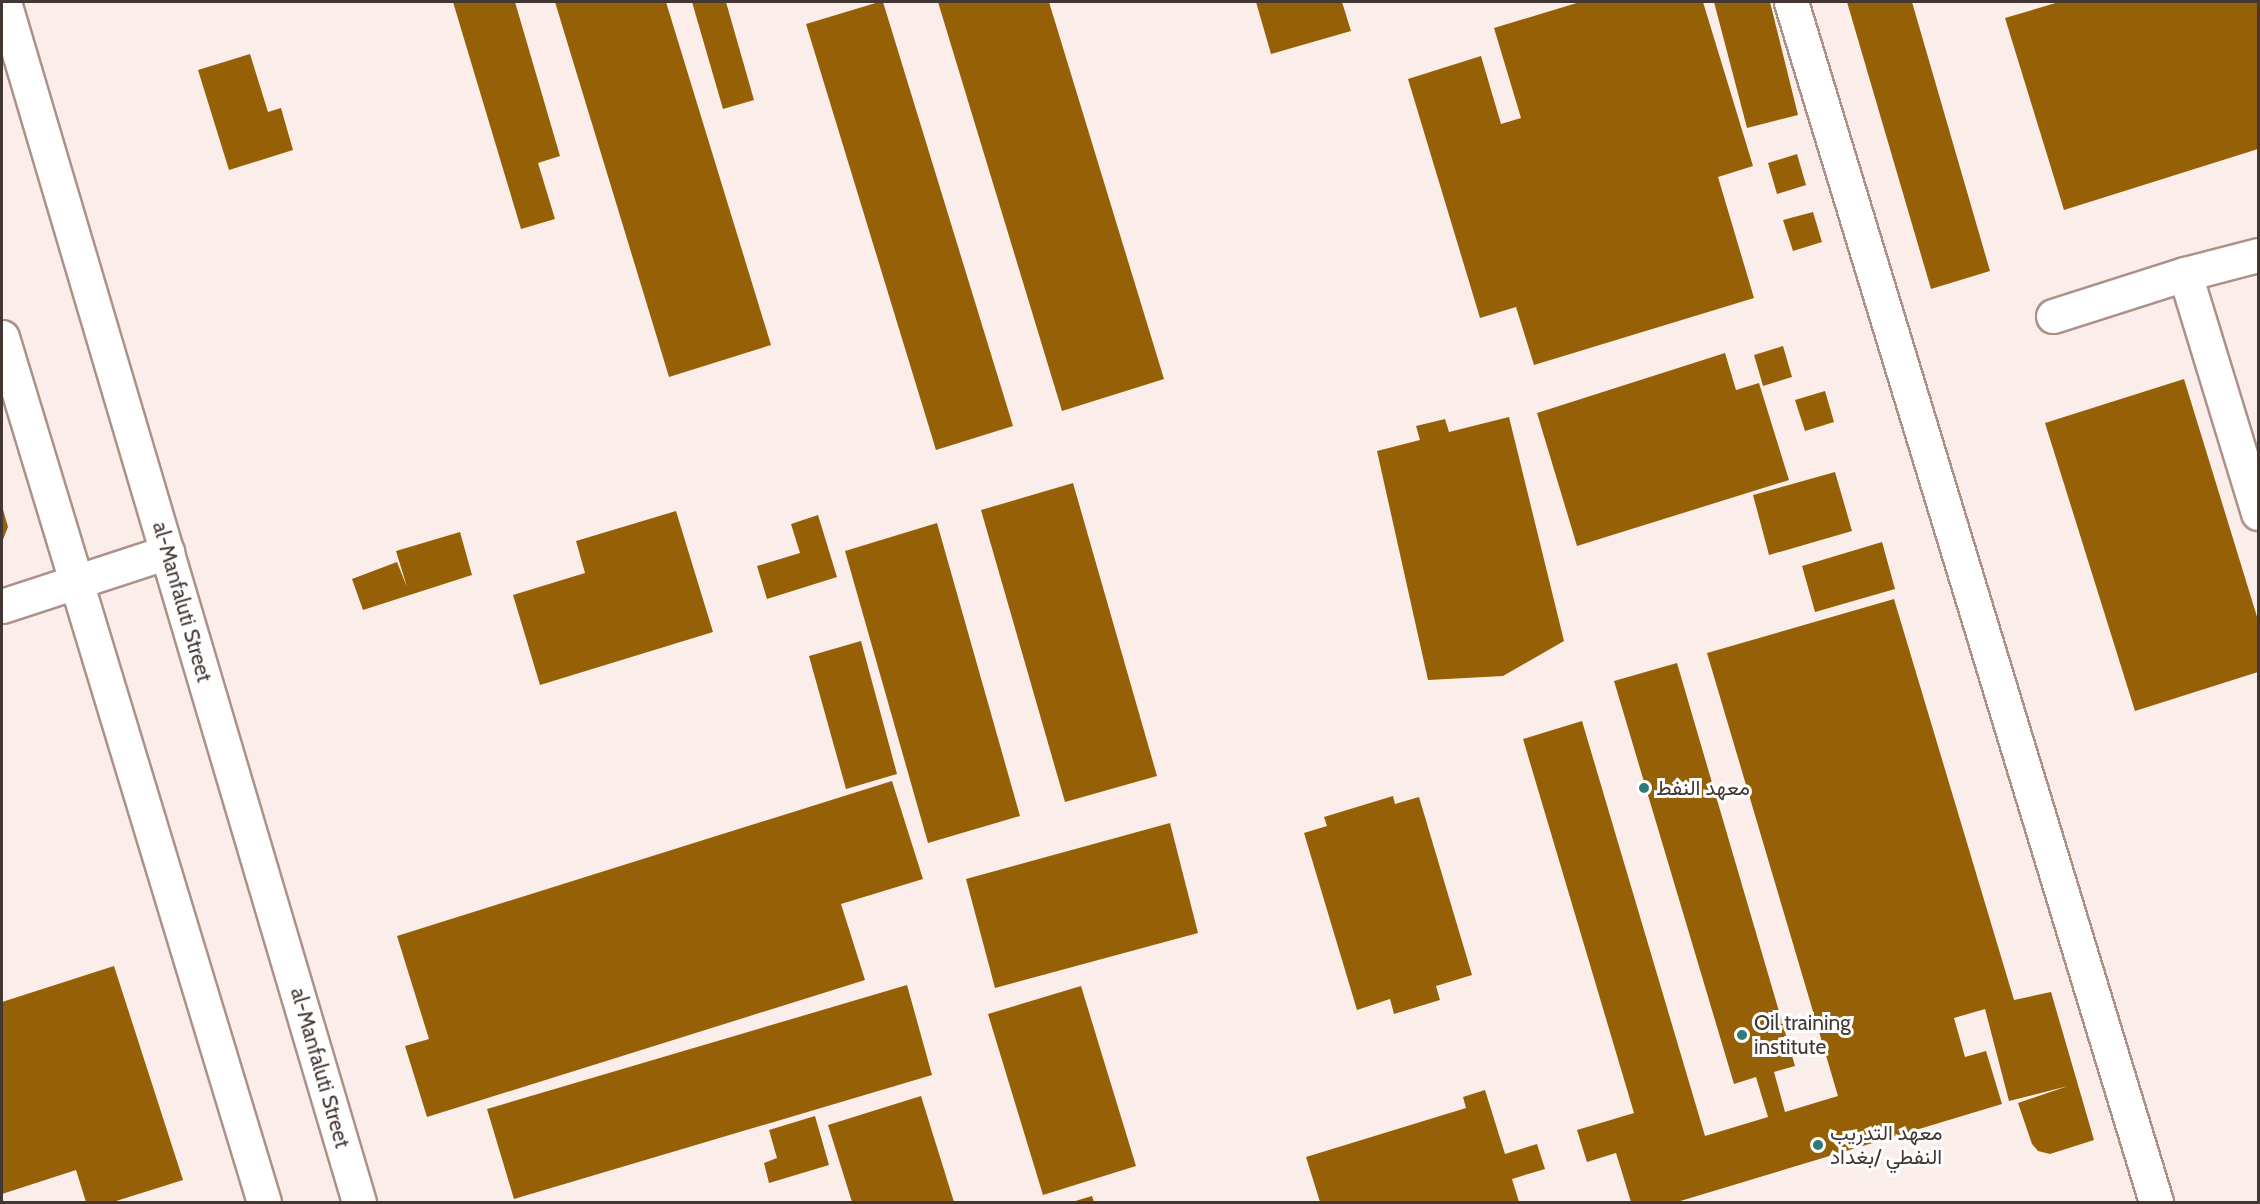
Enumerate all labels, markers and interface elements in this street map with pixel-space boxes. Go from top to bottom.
street label: al-Manfaluti Street [147,519,217,685]
place label: معهد النفط [1656,775,1750,801]
marker: معهد النفط [1637,781,1651,795]
street label: al-Manfaluti Street [285,985,355,1151]
place label: Oil training institute [1754,1010,1851,1060]
marker: Oil training institute [1735,1028,1749,1042]
place label: معهد التدريب النفطي /بغداد [1830,1120,1942,1170]
marker: معهد التدريب النفطي /بغداد [1811,1138,1825,1152]

